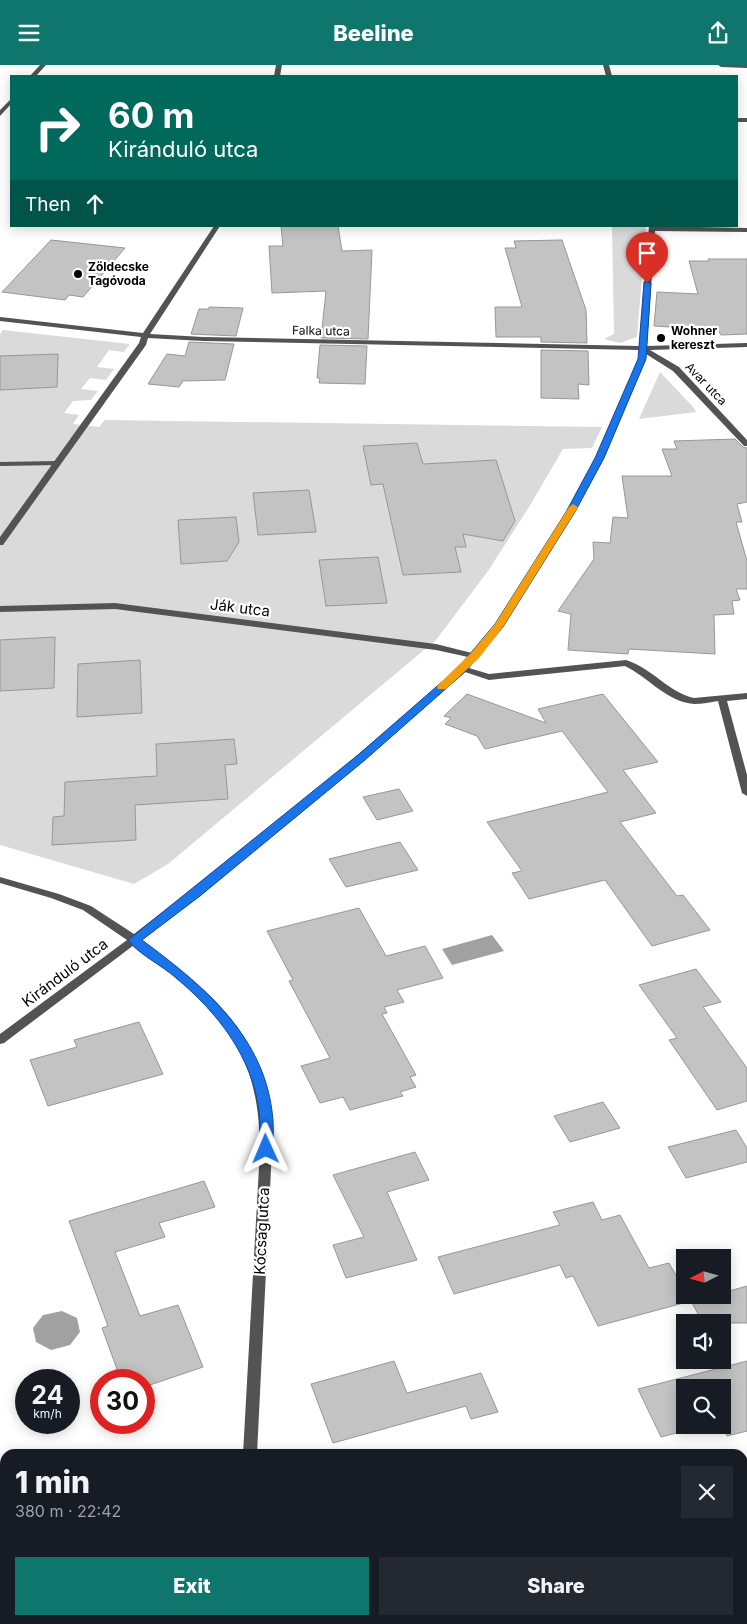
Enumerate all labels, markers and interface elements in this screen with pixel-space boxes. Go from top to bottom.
icon: menu [15,19,43,47]
icon: share [704,19,732,47]
text: Beeline [333,20,414,46]
text: 60 m [108,94,195,136]
icon: right [25,95,90,160]
text: Kiránduló utca [108,136,258,162]
icon: ahead [81,190,109,218]
text: Then [25,193,71,216]
pin [626,232,668,283]
icon: arrive [633,239,661,267]
place label: Zöldecske Tagóvoda [88,259,149,288]
marker: Zöldecske Tagóvoda [72,268,84,280]
street label: Falka utca [292,322,350,339]
place label: Wohner kereszt [671,323,717,352]
marker: Wohner kereszt [655,332,667,344]
street label: Avar utca [682,359,730,408]
street label: Ják utca [209,594,271,621]
street label: Kiránduló utca [18,934,111,1011]
position arrow [239,1122,291,1174]
street label: Kócsag utca [250,1187,273,1275]
north arrow [676,1249,731,1304]
map controls [676,1249,731,1434]
button: sound [676,1314,731,1369]
speed limit sign: 30 [90,1369,155,1434]
button: search [676,1379,731,1434]
text: 24 [31,1380,64,1410]
text: km/h [33,1406,62,1421]
text: 1 min [15,1464,90,1500]
button: close [681,1466,733,1518]
text: 380 m · 22:42 [15,1501,121,1521]
button: Exit [15,1557,369,1615]
button: Share [379,1557,733,1615]

